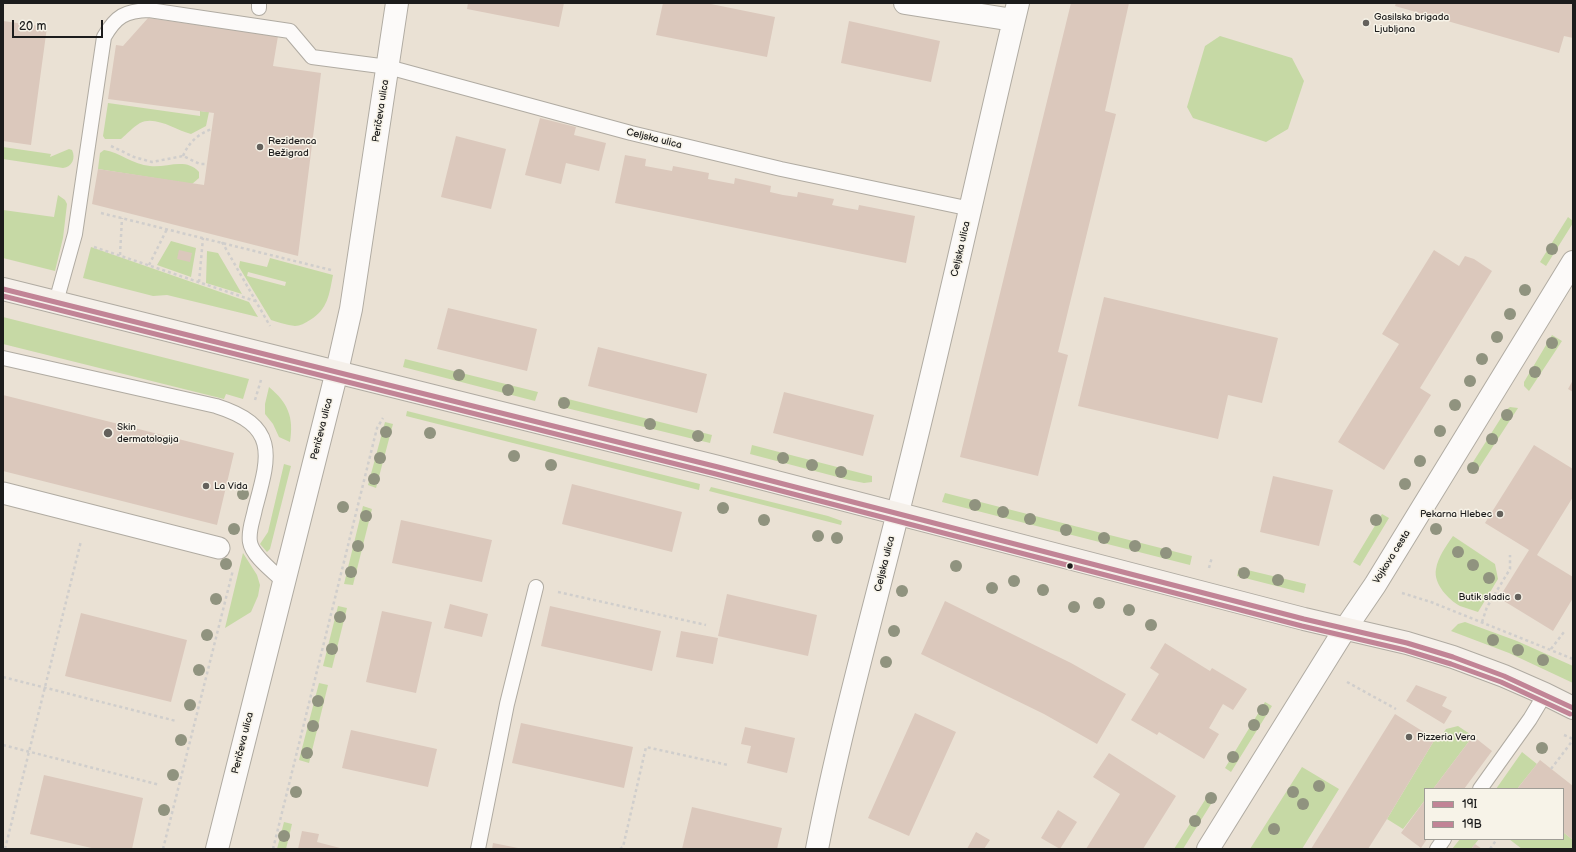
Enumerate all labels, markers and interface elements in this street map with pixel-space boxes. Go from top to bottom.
place label: Gasilska brigada Ljubljana [1374,11,1449,34]
scale bar [14,12,105,38]
marker: Gasilska brigada Ljubljana [1361,18,1371,28]
text: 20 m [19,19,46,34]
street label: Peričeva ulica [370,79,392,143]
street label: Celjska ulica [625,126,683,152]
place label: Rezidenca Bežigrad [268,135,316,158]
marker: Rezidenca Bežigrad [255,142,265,152]
street label: Celjska ulica [949,220,973,278]
street label: Peričeva ulica [309,397,335,461]
place label: Skin dermatologija [117,421,179,444]
marker: Skin dermatologija [102,427,114,439]
place label: La Vida [214,480,248,492]
marker: La Vida [201,481,211,491]
place label: Pekarna Hlebec [1420,508,1492,520]
marker: Pekarna Hlebec [1495,509,1505,519]
street label: Vojkova cesta [1371,528,1413,586]
street label: Celjska ulica [872,535,898,593]
unlabelled marker [1065,561,1075,571]
place label: Butik sladic [1458,591,1510,603]
marker: Butik sladic [1513,592,1523,602]
street label: Peričeva ulica [230,711,256,775]
place label: Pizzeria Vera [1417,731,1476,743]
marker: Pizzeria Vera [1404,732,1414,742]
legend [1424,788,1564,840]
text: 19I [1462,797,1477,812]
text: 19B [1462,817,1482,832]

